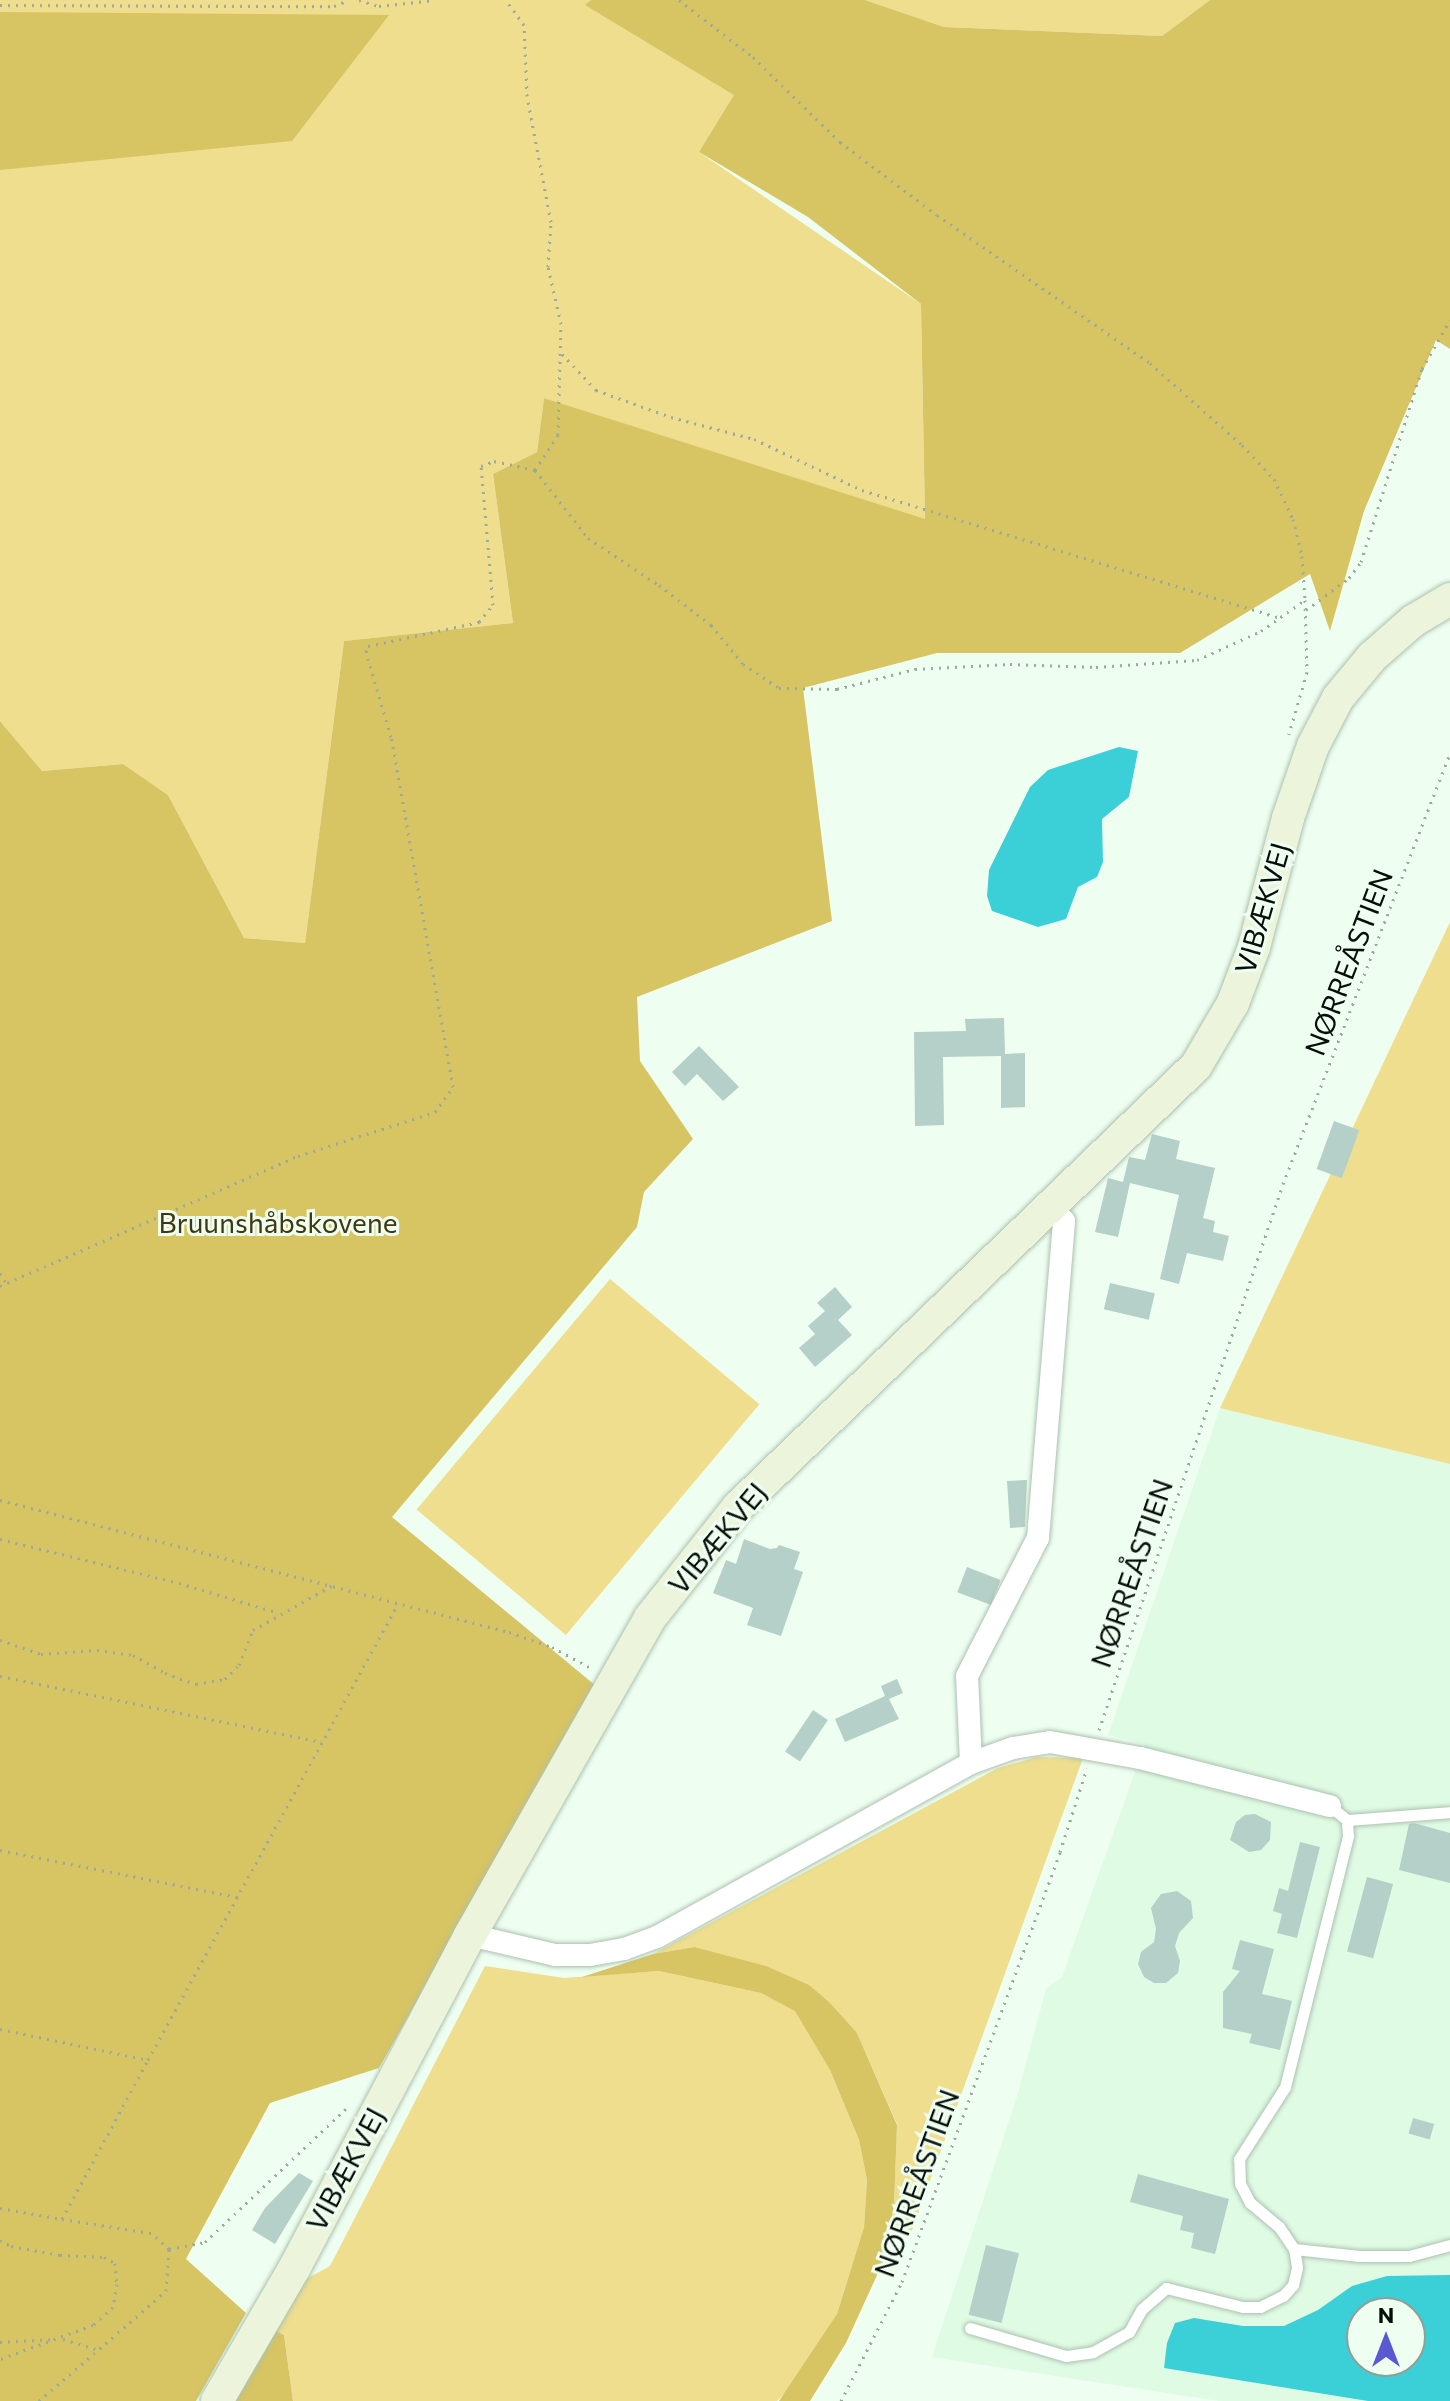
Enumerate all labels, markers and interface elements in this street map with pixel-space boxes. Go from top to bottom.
street label: VIBÆKVEJ [1227,838,1297,978]
street label: NØRREÅSTIEN [1297,864,1399,1060]
park label: Bruunshåbskovene [158,1205,398,1239]
street label: NØRREÅSTIEN [1083,1474,1179,1672]
street label: VIBÆKVEJ [661,1475,773,1601]
street label: NØRREÅSTIEN [867,2085,965,2281]
street label: VIBÆKVEJ [298,2101,392,2237]
north arrow [1346,2297,1426,2377]
text: N [1378,2301,1394,2328]

